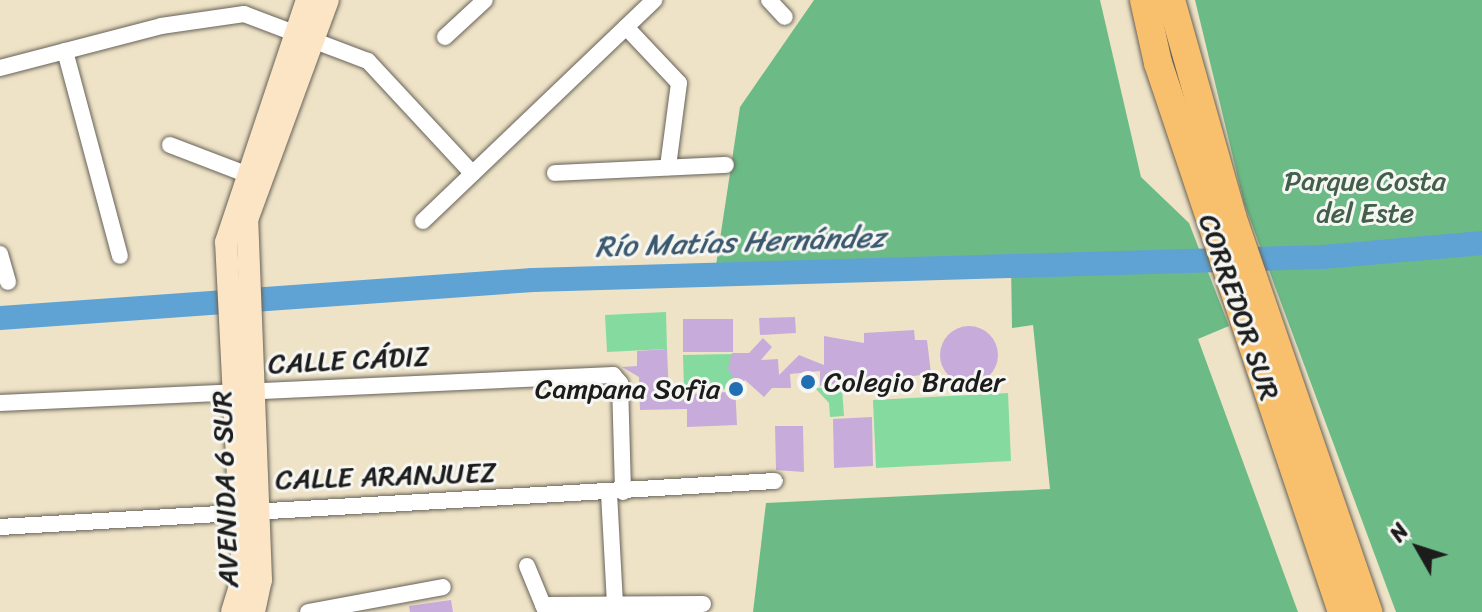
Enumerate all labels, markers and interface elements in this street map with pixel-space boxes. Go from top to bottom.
park label: Parque Costa del Este [1284,164,1446,230]
street label: CORREDOR SUR [1191,208,1287,406]
water label: Río Matías Hernández [595,219,885,265]
street label: CALLE CÁDIZ [266,339,432,381]
place label: Colegio Brader [824,365,1005,399]
place label: Campana Sofia [535,372,720,406]
marker: Colegio Brader [799,373,817,391]
marker: Campana Sofia [727,380,745,398]
street label: AVENIDA 6 SUR [205,390,245,588]
street label: CALLE ARANJUEZ [275,455,497,497]
north arrow [1378,508,1458,588]
text: N [1379,514,1419,551]

